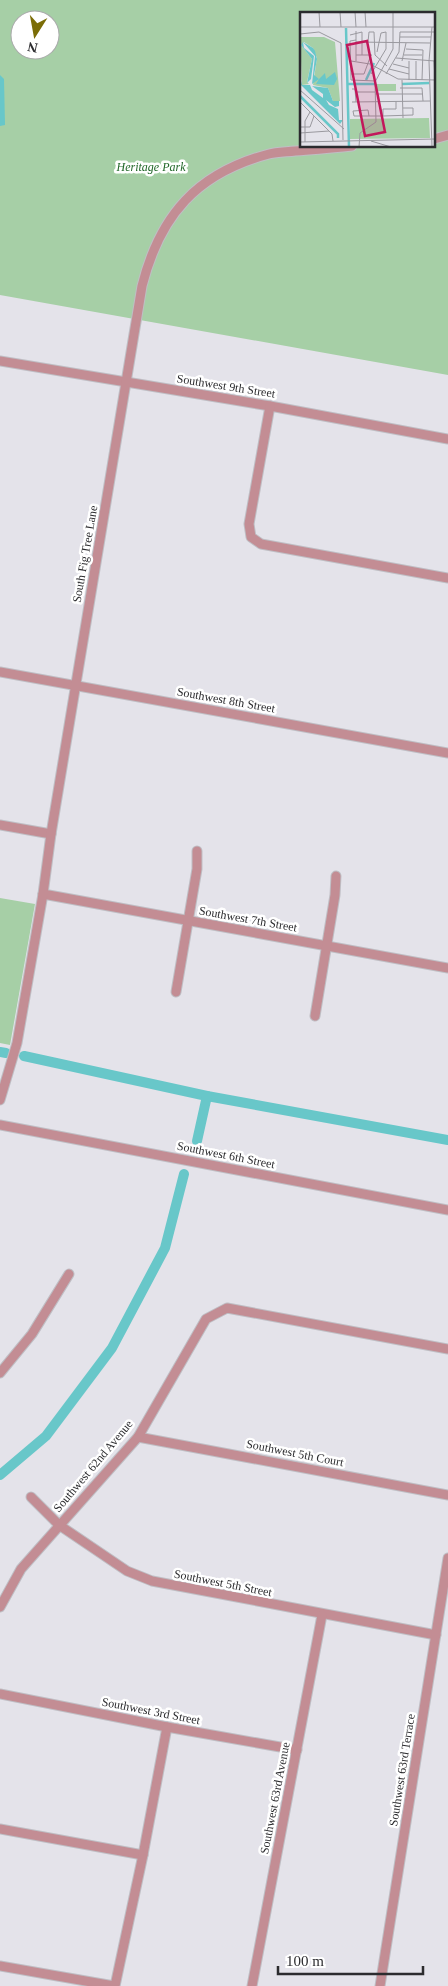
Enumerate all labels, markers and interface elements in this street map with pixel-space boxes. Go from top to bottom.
north arrow [10,10,60,60]
inset map [300,12,436,148]
text: N [26,39,39,56]
park label: Heritage Park [116,160,186,174]
street label: Southwest 9th Street [176,371,277,401]
street label: South Fig Tree Lane [70,504,100,604]
street label: Southwest 8th Street [176,684,277,716]
street label: Southwest 7th Street [198,903,299,935]
street label: Southwest 6th Street [176,1139,277,1171]
street label: Southwest 62nd Avenue [50,1417,136,1515]
street label: Southwest 5th Court [245,1437,345,1469]
street label: Southwest 5th Street [173,1567,274,1599]
street label: Southwest 3rd Street [101,1695,202,1728]
street label: Southwest 63rd Terrace [386,1713,418,1827]
street label: Southwest 63rd Avenue [257,1741,293,1855]
scale bar [278,1944,423,1976]
text: 100 m [286,1953,324,1969]

